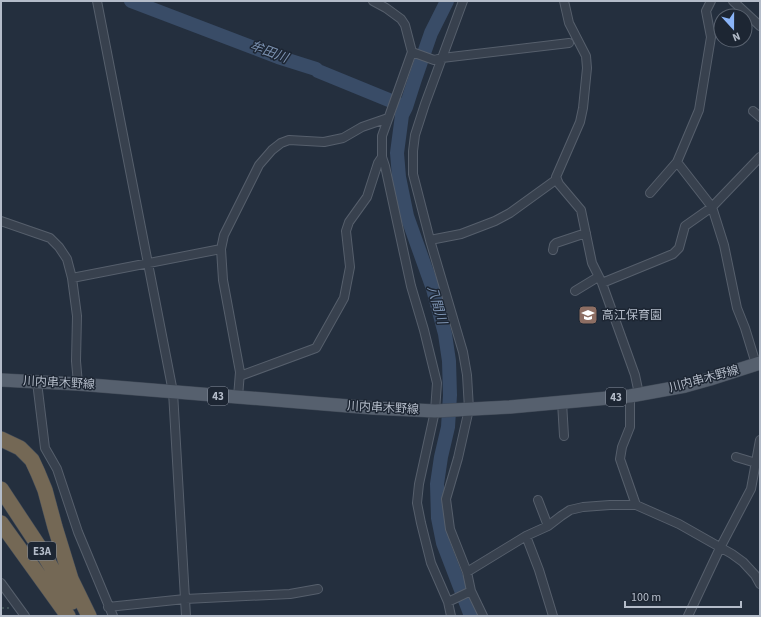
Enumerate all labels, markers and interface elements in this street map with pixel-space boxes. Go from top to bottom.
north arrow [713,8,753,48]
text: N [730,29,743,45]
water label: 牟田川 [248,37,292,68]
water label: 八間川 [423,284,452,328]
school or university icon: 高江保育園 [577,304,599,326]
place label: 高江保育園 [602,307,662,324]
street label: 川内串木野線 [667,361,741,397]
street label: 川内串木野線 [23,373,95,393]
road number: 43 [208,387,228,405]
road number: 43 [606,388,626,406]
street label: 川内串木野線 [347,398,419,418]
road number: E3A [28,542,56,560]
scale bar [625,583,741,609]
text: 100 m [631,589,661,606]

